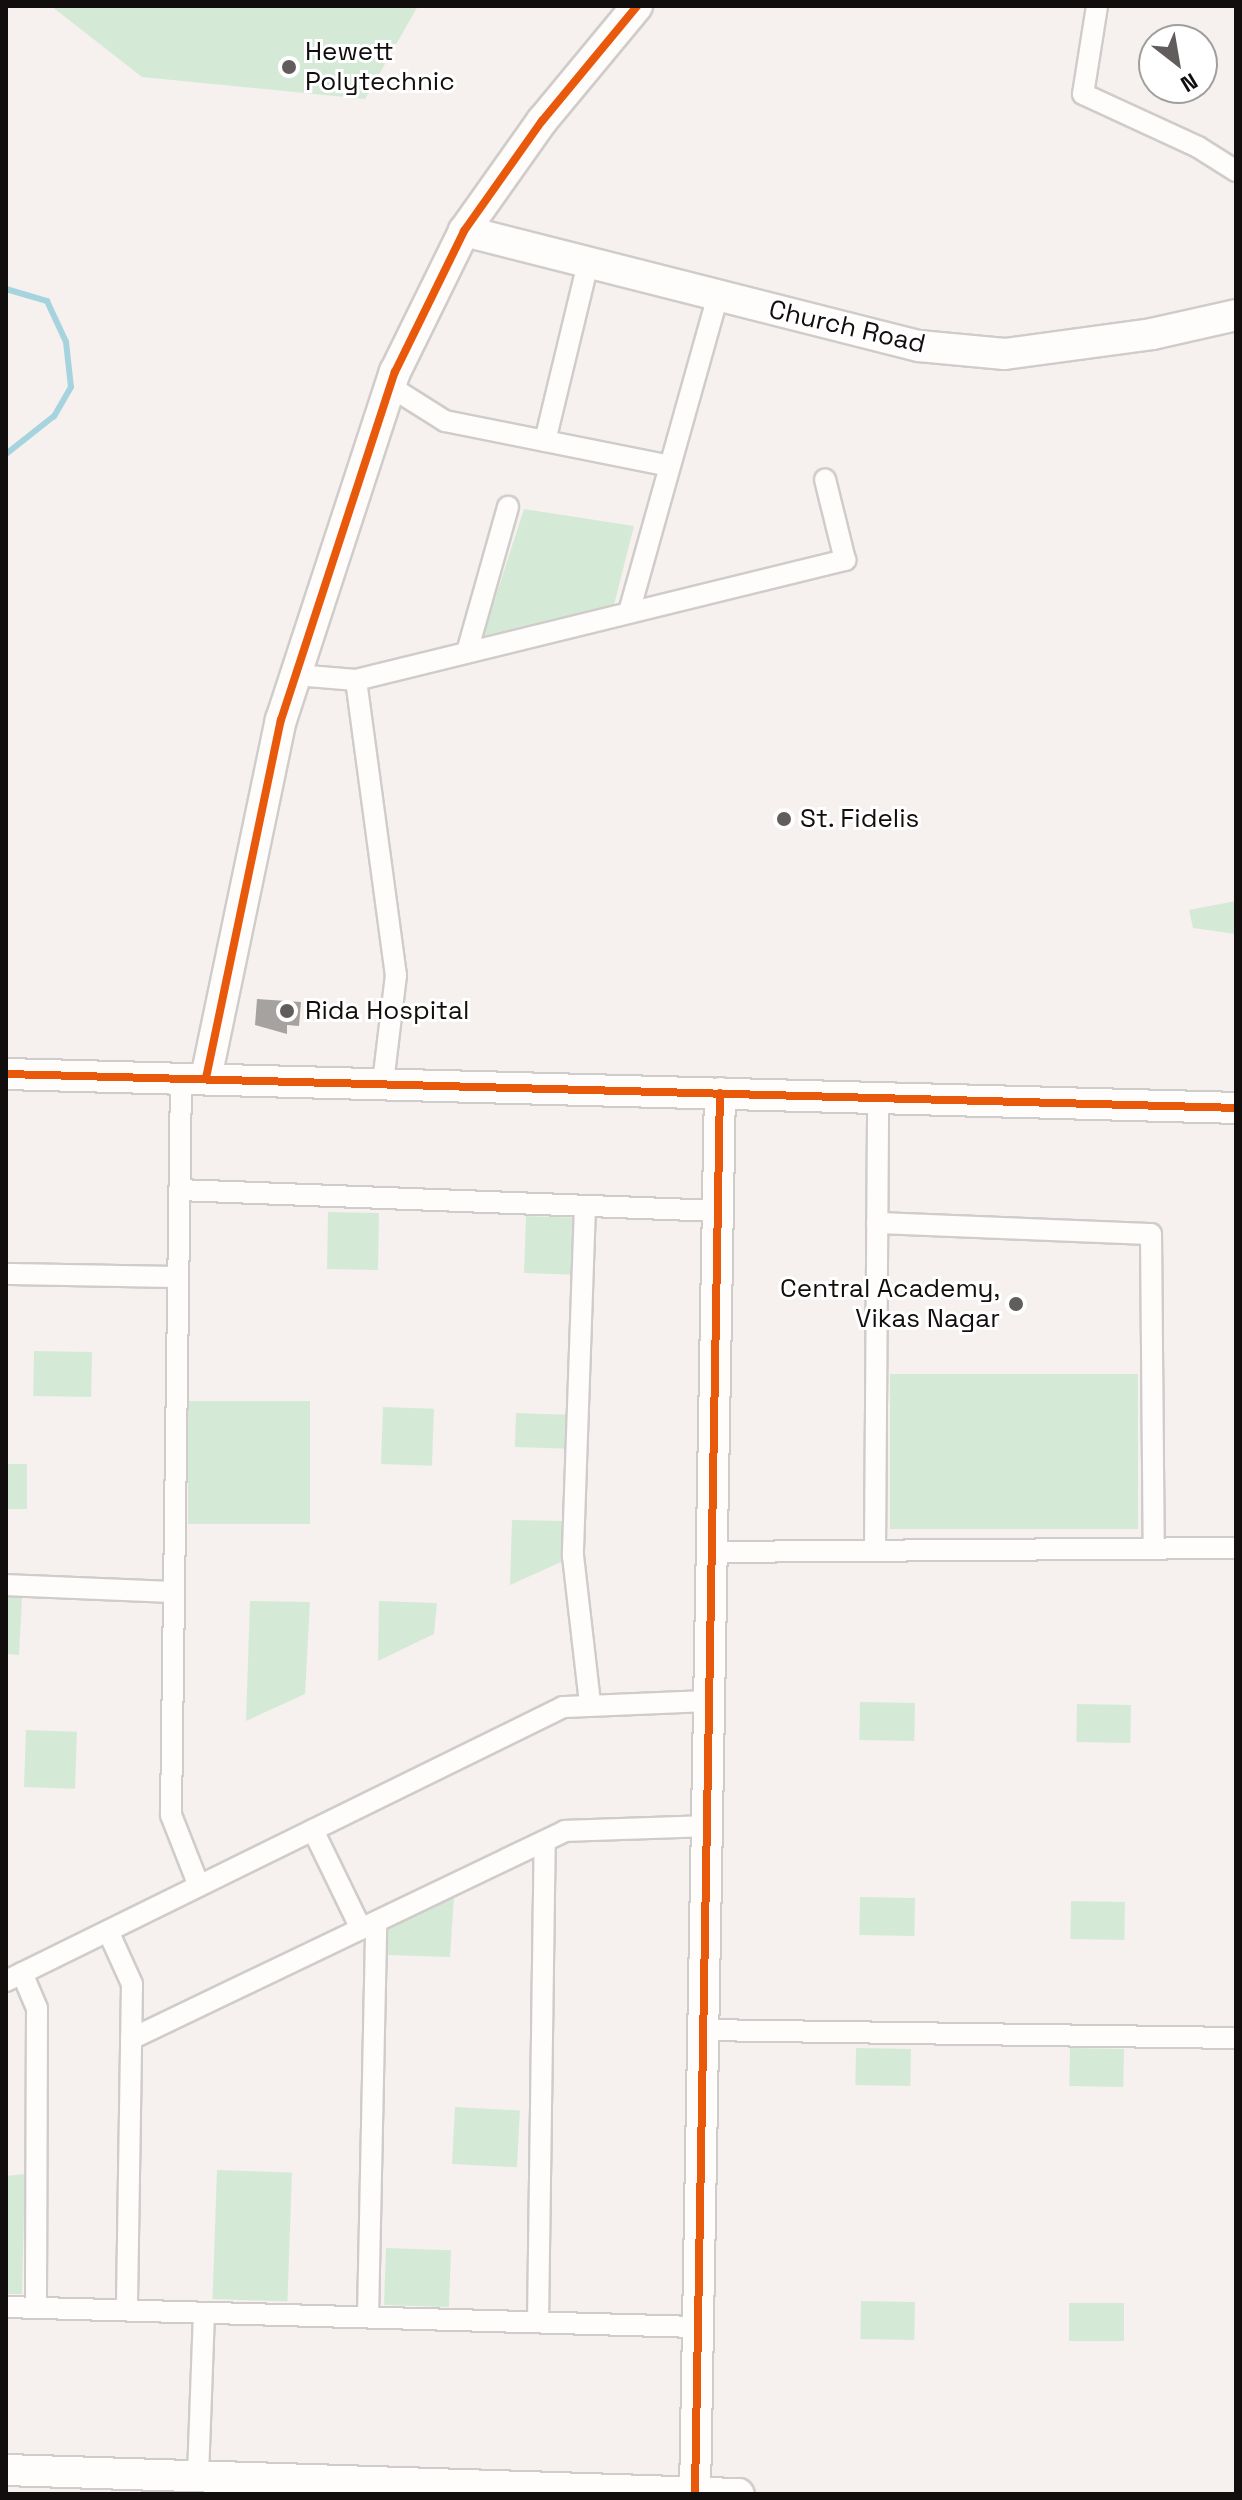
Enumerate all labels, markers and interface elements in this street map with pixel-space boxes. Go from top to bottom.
north arrow [1138,24,1218,104]
place label: Hewett Polytechnic [305,36,455,98]
marker: Hewett Polytechnic [280,58,298,76]
text: N [1176,67,1203,99]
street label: Church Road [766,294,928,360]
place label: St. Fidelis [800,803,920,835]
marker: St. Fidelis [775,810,793,828]
place label: Rida Hospital [305,995,469,1027]
marker: Rida Hospital [276,1000,298,1022]
place label: Central Academy, Vikas Nagar [780,1273,1000,1334]
marker: Central Academy, Vikas Nagar [1007,1295,1025,1313]

